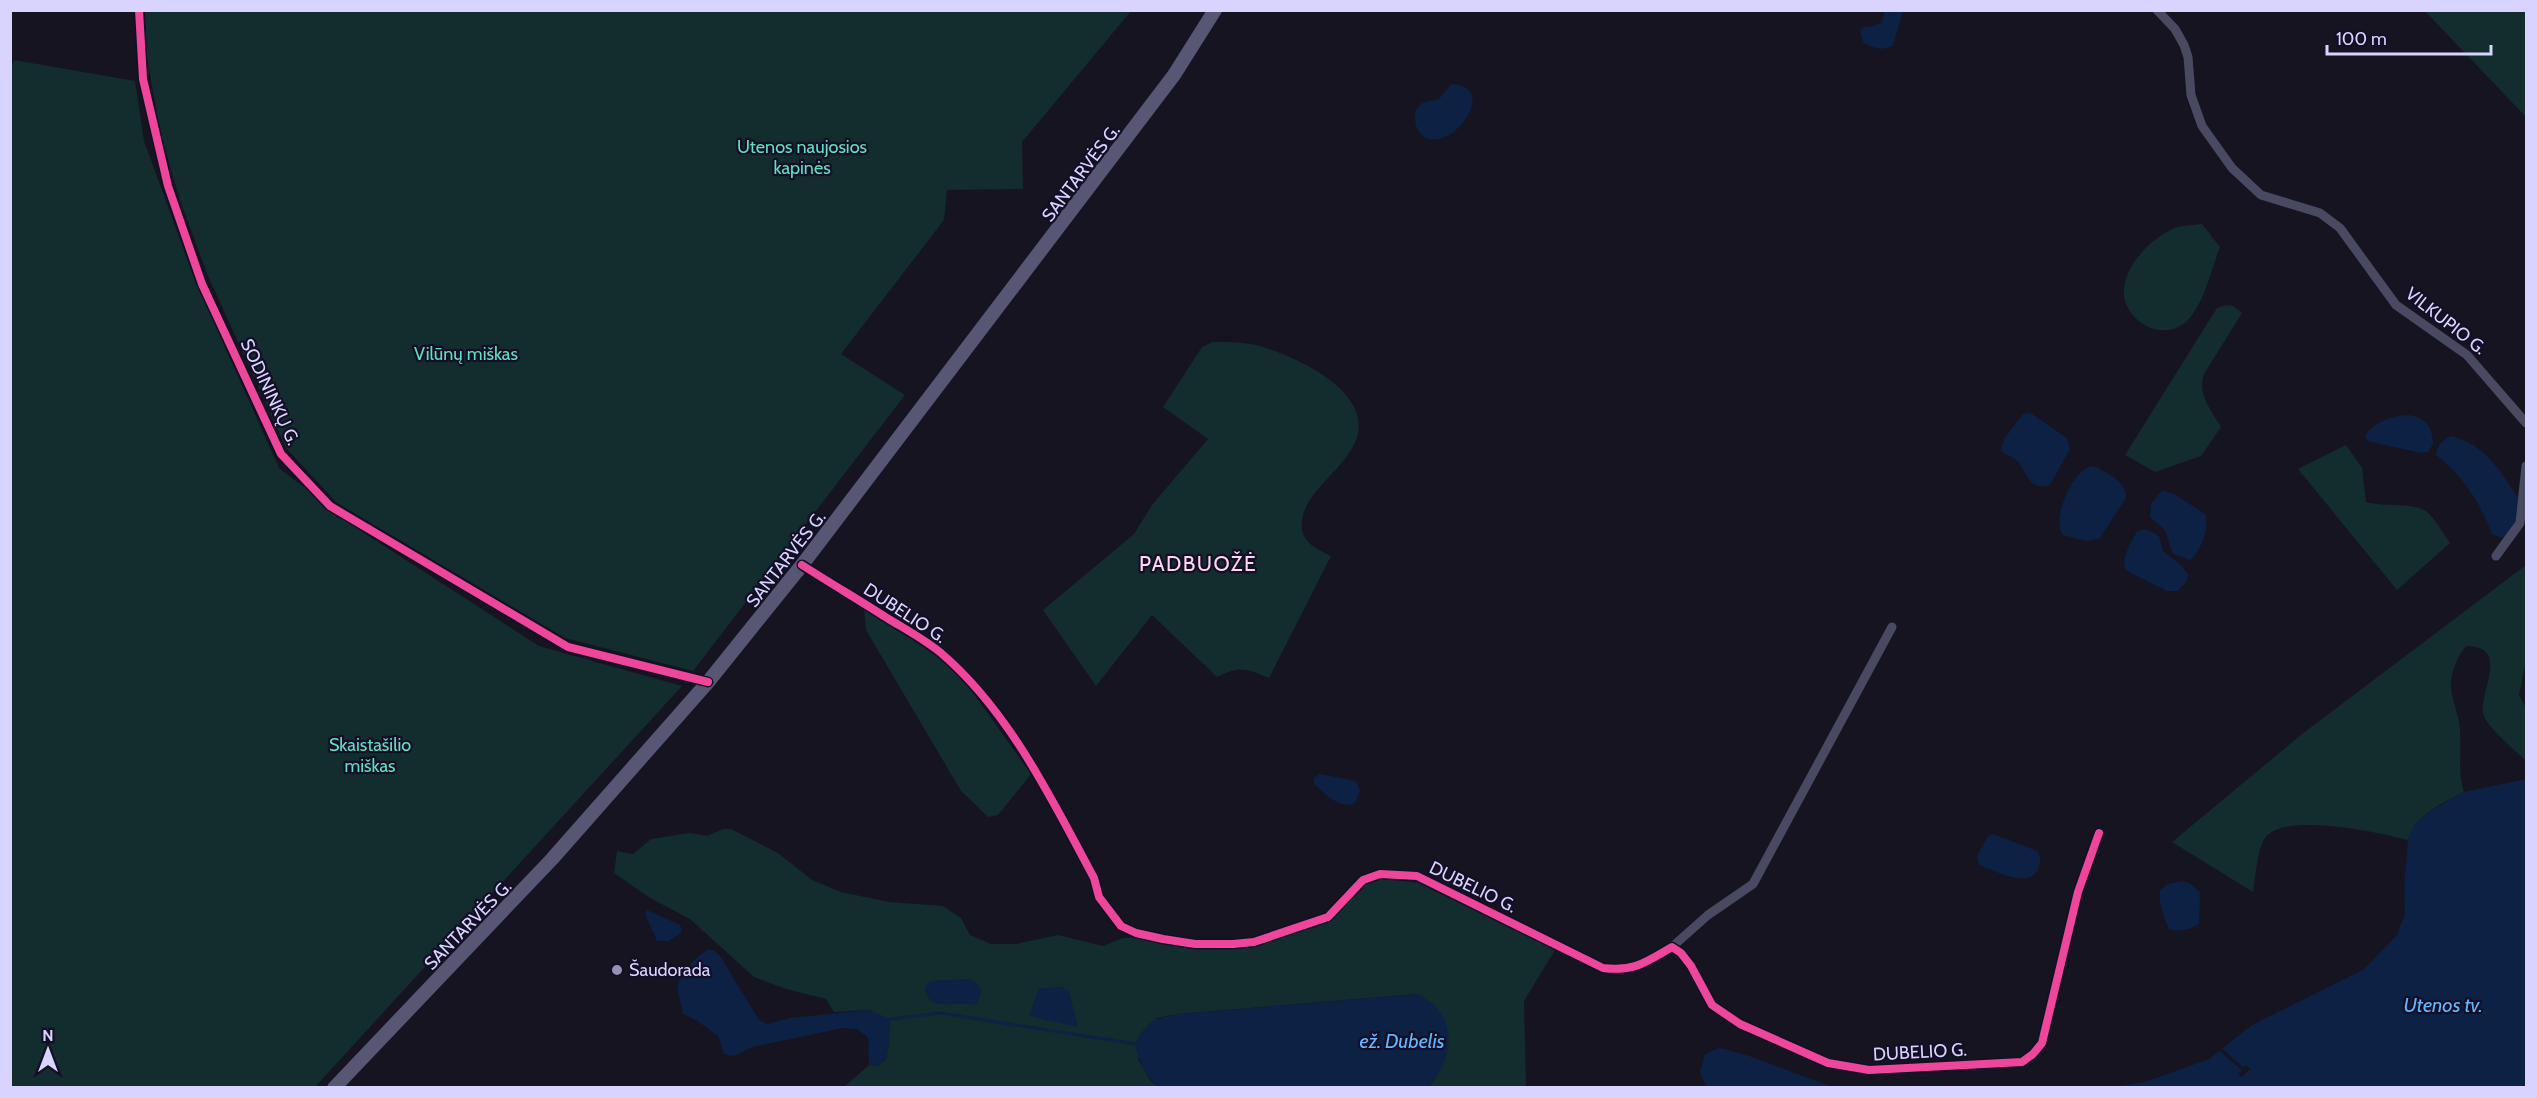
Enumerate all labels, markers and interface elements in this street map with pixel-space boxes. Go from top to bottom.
scale bar [2327,18,2490,56]
text: 100 m [2336,28,2387,50]
street label: SANTARVĖS G. [1037,120,1125,226]
park label: Utenos naujosios kapinės [737,136,867,179]
street label: VILKUPIO G. [2401,283,2491,359]
street label: SODININKŲ G. [236,335,304,449]
park label: Vilūnų miškas [414,343,518,365]
street label: SANTARVĖS G. [742,506,830,612]
district label: PADBUOŽĖ [1139,550,1257,576]
street label: DUBELIO G. [860,578,950,648]
park label: Skaistašilio miškas [329,734,411,777]
street label: DUBELIO G. [1426,856,1520,918]
street label: SANTARVĖS G. [420,876,516,974]
place label: Šaudorada [629,959,711,981]
marker: Šaudorada [610,963,624,977]
water label: Utenos tv. [2404,993,2482,1017]
north arrow [18,1020,78,1080]
text: N [42,1026,54,1045]
water label: ež. Dubelis [1359,1029,1445,1053]
street label: DUBELIO G. [1872,1039,1968,1065]

